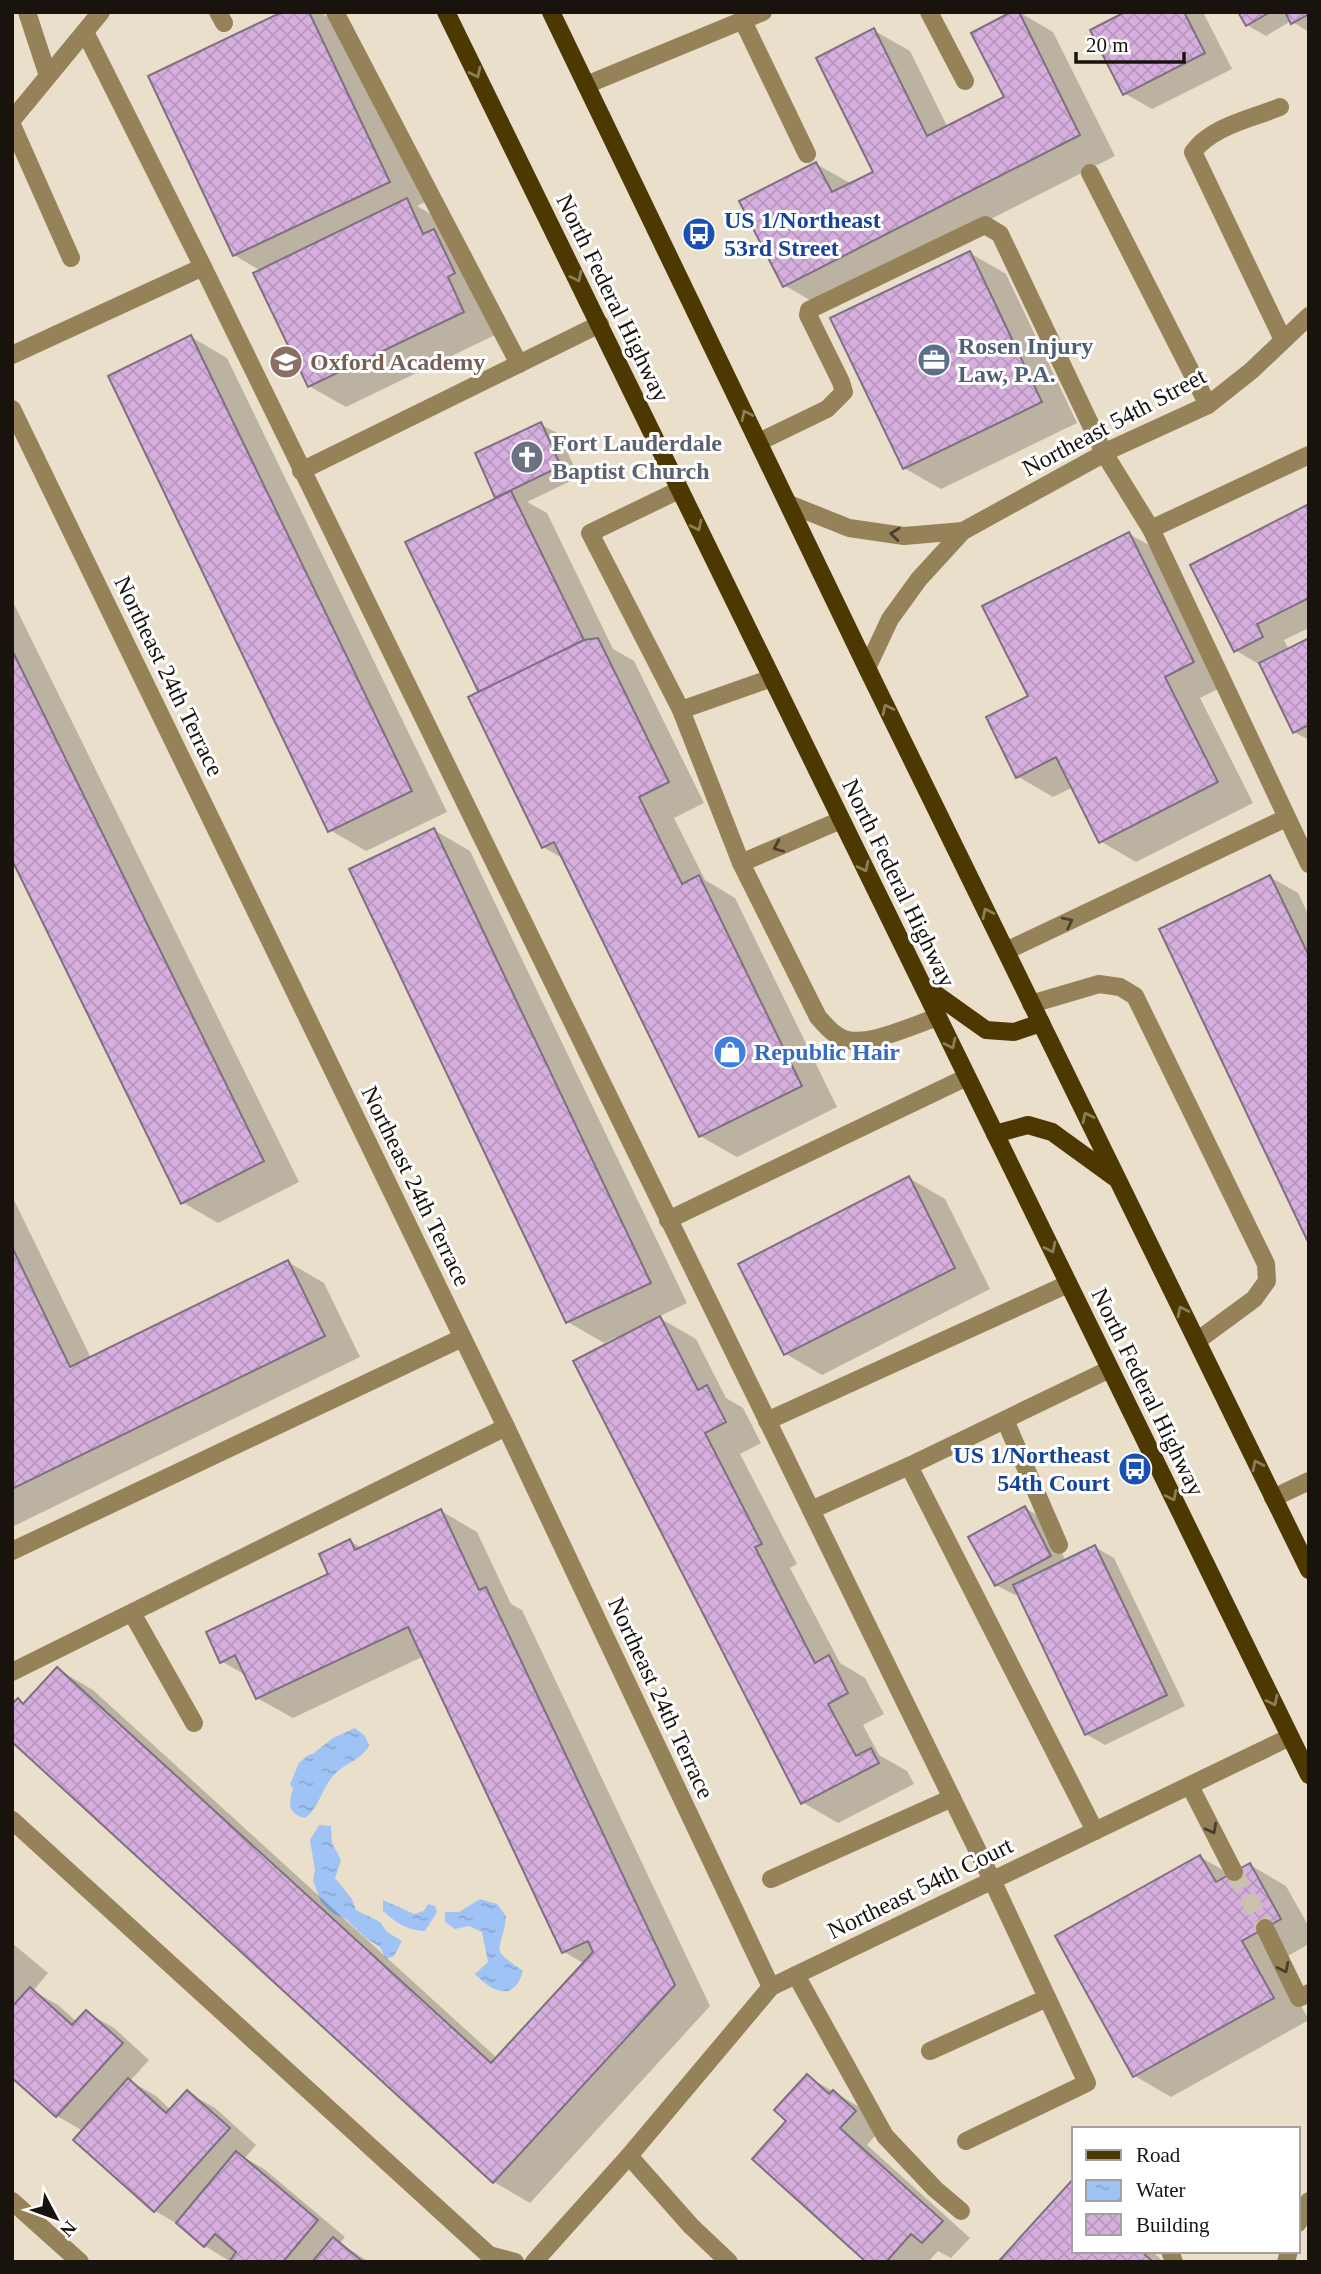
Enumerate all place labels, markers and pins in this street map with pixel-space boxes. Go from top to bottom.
place label: US 1/Northeast 53rd Street [724,207,881,261]
bus stop icon: US 1/Northeast 53rd Street [680,215,718,253]
place label: Rosen Injury Law, P.A. [958,333,1093,387]
office icon: Rosen Injury Law, P.A. [915,341,953,379]
school or university icon: Oxford Academy [267,343,305,381]
place label: Oxford Academy [310,349,485,375]
place label: Fort Lauderdale Baptist Church [552,430,722,484]
church icon: Fort Lauderdale Baptist Church [508,438,546,476]
shop icon: Republic Hair [711,1033,749,1071]
place label: Republic Hair [754,1039,900,1065]
place label: US 1/Northeast 54th Court [953,1442,1110,1496]
bus stop icon: US 1/Northeast 54th Court [1116,1450,1154,1488]

